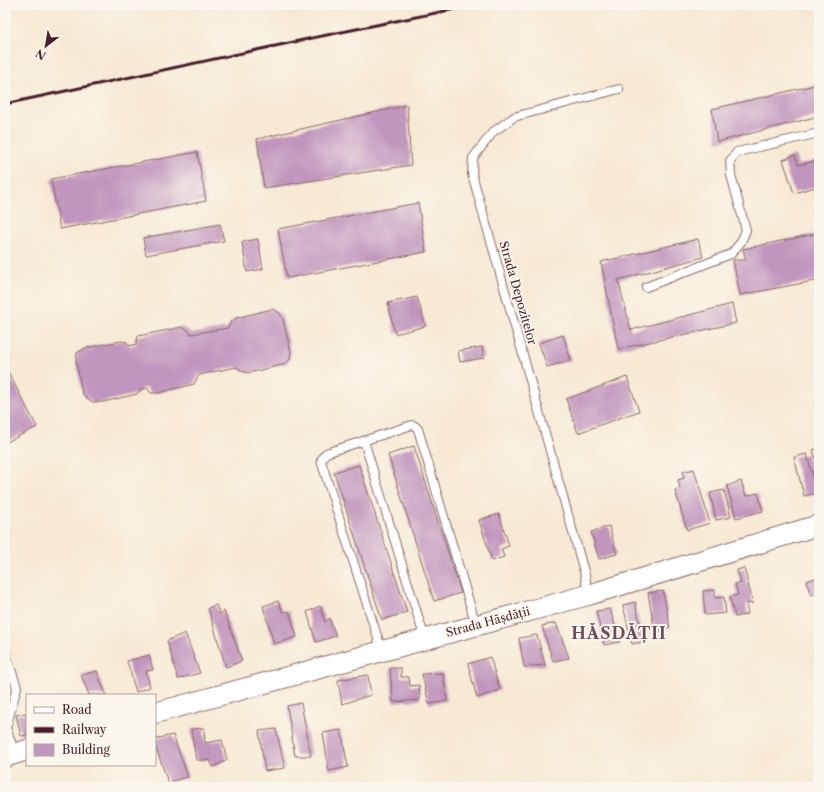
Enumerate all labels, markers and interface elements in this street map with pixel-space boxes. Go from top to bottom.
north arrow [26,26,66,66]
text: N [33,46,49,63]
street label: Strada Depozitelor [496,239,540,347]
street label: Strada Hășdății [444,603,532,641]
district label: HĂSDĂȚII [571,623,667,644]
legend [26,694,156,766]
text: Road [62,702,92,717]
text: Railway [62,722,107,737]
text: Building [62,742,110,757]

